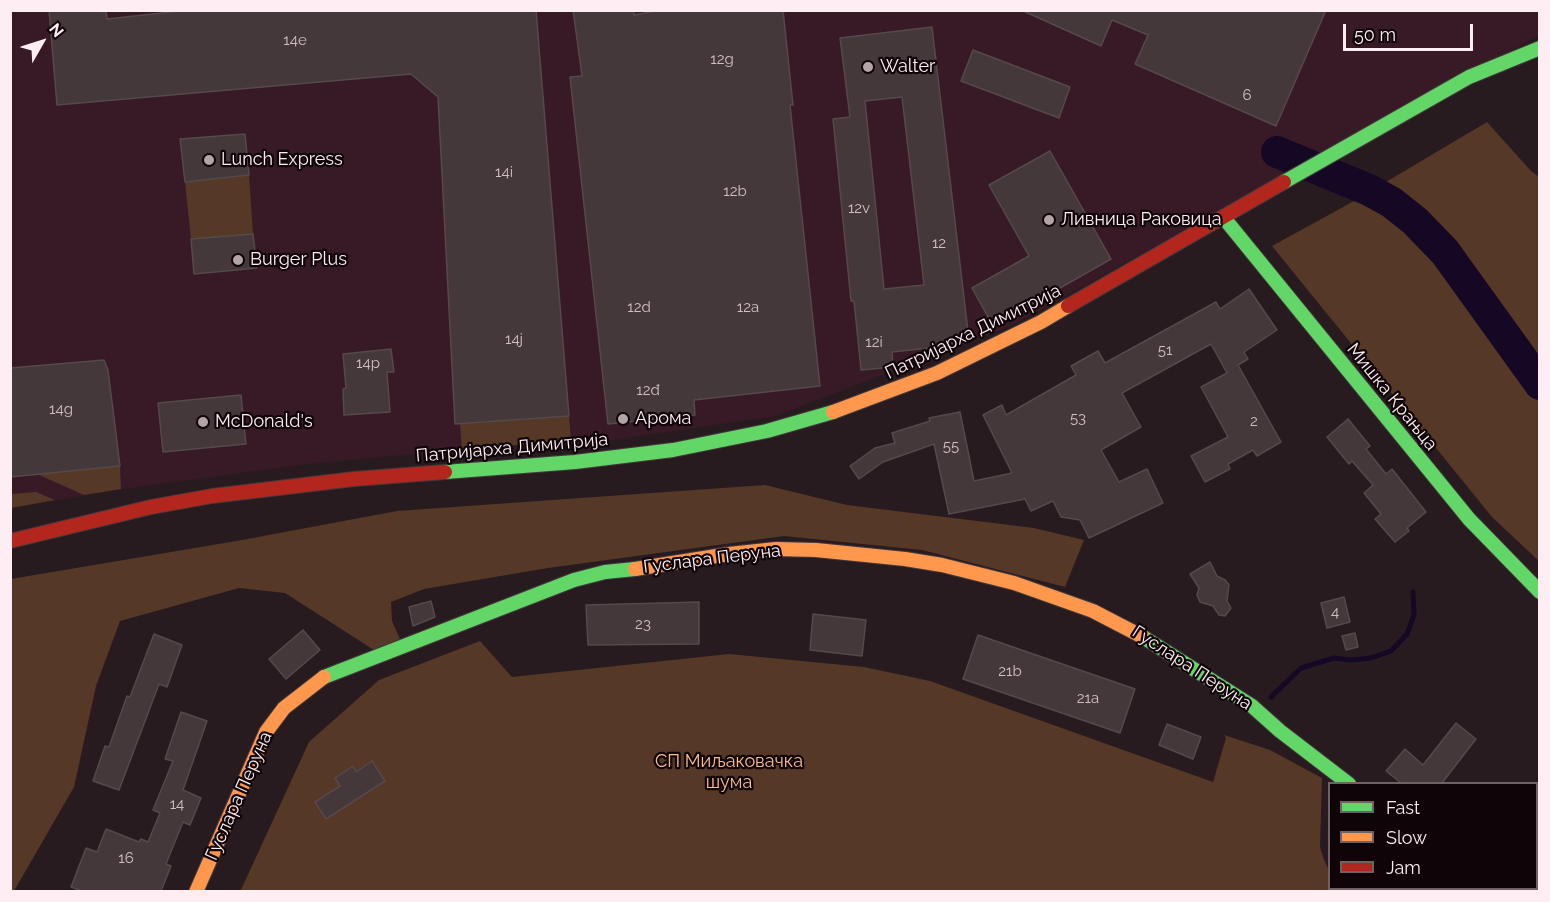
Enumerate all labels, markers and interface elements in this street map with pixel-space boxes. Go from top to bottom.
north arrow [12,12,72,72]
scale bar [1346,12,1476,50]
text: N [45,20,68,41]
text: 50 m [1354,24,1396,45]
house number: 14e [283,31,307,49]
house number: 12g [710,50,734,68]
place label: Walter [880,56,935,78]
marker: Walter [861,60,875,74]
house number: 6 [1242,86,1252,104]
place label: Lunch Express [221,149,343,171]
marker: Lunch Express [202,153,216,167]
house number: 14i [495,163,513,181]
house number: 12b [723,182,747,200]
house number: 12v [848,199,870,217]
place label: Ливница Раковица [1061,209,1221,231]
marker: Ливница Раковица [1042,213,1056,227]
house number: 12 [932,234,946,252]
place label: Burger Plus [250,249,347,271]
marker: Burger Plus [231,253,245,267]
street label: Патријарха Димитрија [882,280,1064,384]
house number: 12d [627,298,651,316]
house number: 12a [737,298,759,316]
house number: 14j [505,330,523,348]
house number: 12i [865,333,883,351]
street label: Мишка Крањца [1342,339,1442,455]
house number: 51 [1158,341,1172,359]
house number: 14p [356,354,380,372]
house number: 12đ [636,381,660,399]
house number: 14g [49,400,73,418]
place label: Арома [635,408,691,430]
house number: 53 [1070,409,1086,427]
place label: McDonald's [215,411,313,433]
marker: Арома [616,412,630,426]
house number: 2 [1250,412,1258,430]
marker: McDonald's [196,415,210,429]
street label: Патријарха Димитрија [415,429,609,467]
house number: 55 [943,437,959,455]
street label: Гуслара Перуна [642,540,782,578]
house number: 4 [1331,603,1339,621]
house number: 23 [635,615,651,633]
street label: Гуслара Перуна [1128,621,1256,715]
house number: 21b [998,662,1022,680]
house number: 21a [1077,689,1099,707]
street label: Гуслара Перуна [201,728,277,864]
park label: СП Миљаковачка шума [655,751,803,794]
legend [1328,782,1538,890]
house number: 14 [170,795,184,813]
text: Fast [1386,797,1420,818]
text: Slow [1386,827,1427,848]
house number: 16 [118,849,134,867]
text: Jam [1386,857,1421,878]

